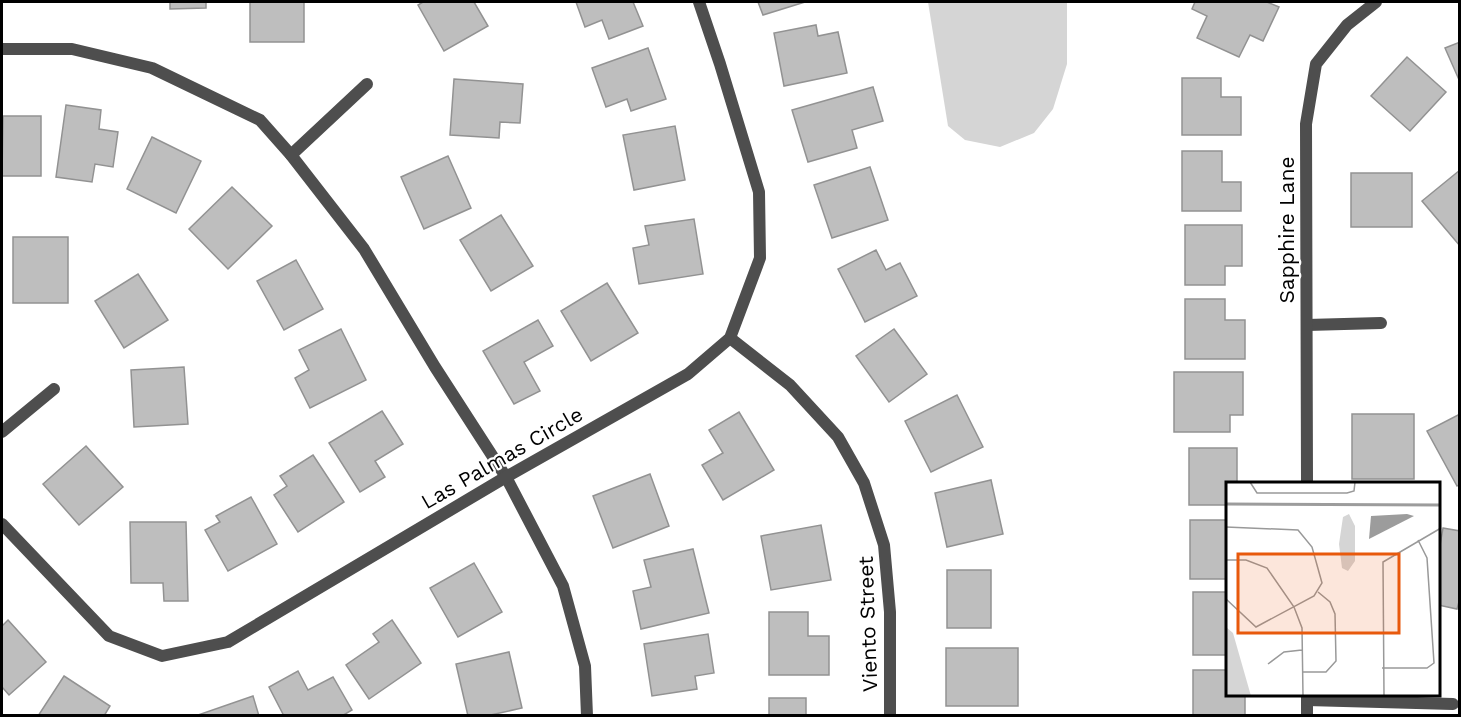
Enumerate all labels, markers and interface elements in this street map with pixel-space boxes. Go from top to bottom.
street label: Sapphire Lane [1274,156,1299,304]
street label: Las Palmas Circle [416,401,587,514]
inset map [1226,482,1440,696]
street label: Viento Street [853,555,882,692]

